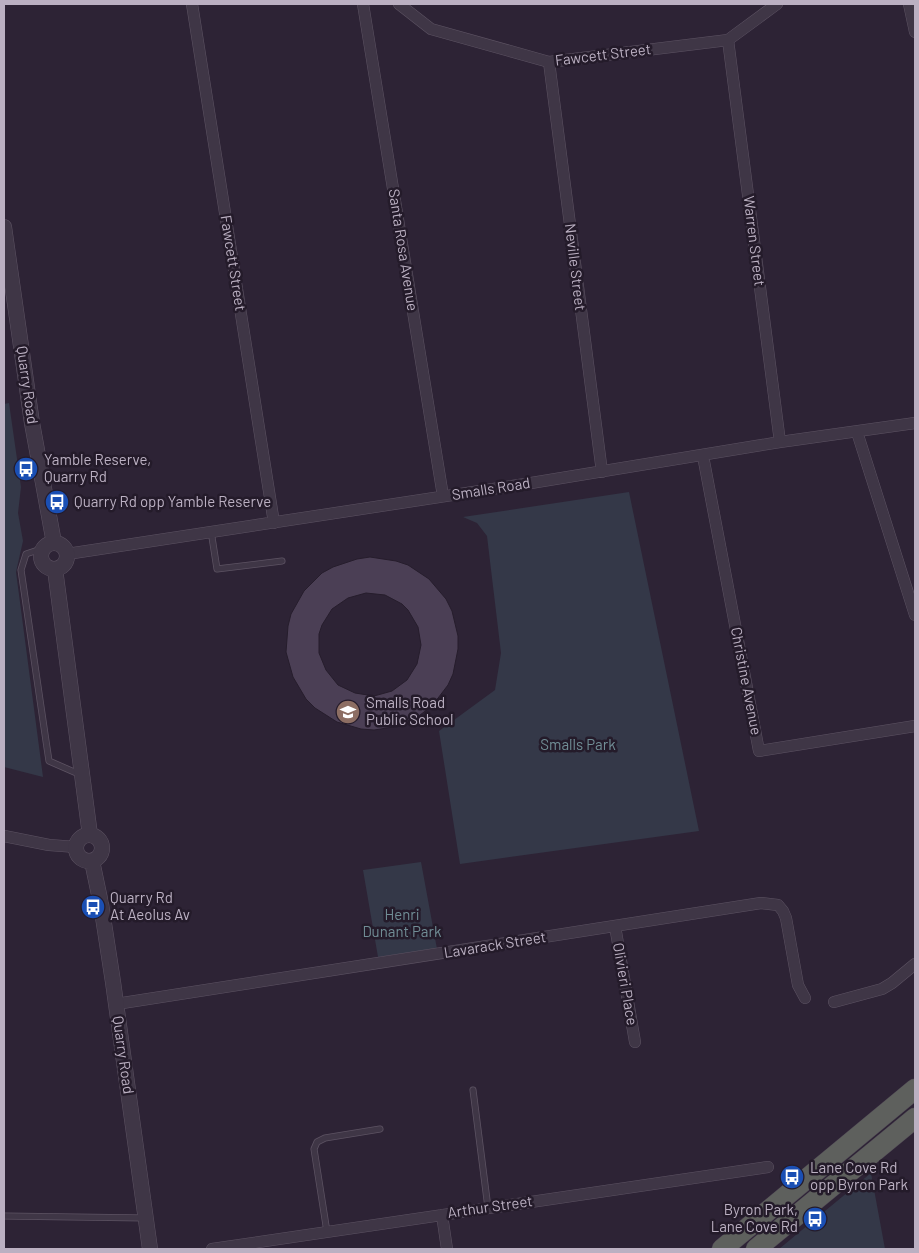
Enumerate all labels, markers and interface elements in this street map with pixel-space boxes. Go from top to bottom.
street label: Fawcett Street [554,39,652,69]
street label: Santa Rosa Avenue [385,187,423,312]
street label: Warren Street [741,195,769,287]
street label: Fawcett Street [218,214,250,312]
street label: Neville Street [562,222,590,312]
street label: Quarry Road [14,345,42,425]
place label: Yamble Reserve, Quarry Rd [44,450,151,485]
bus stop icon: Yamble Reserve, Quarry Rd [13,456,39,482]
street label: Smalls Road [450,473,531,503]
bus stop icon: Quarry Rd opp Yamble Reserve [44,489,70,515]
place label: Quarry Rd opp Yamble Reserve [74,492,271,510]
street label: Christine Avenue [728,625,766,736]
place label: Smalls Road Public School [366,693,454,728]
school or university icon: Smalls Road Public School [335,699,361,725]
park label: Smalls Park [540,735,616,753]
place label: Quarry Rd At Aeolus Av [110,888,190,923]
bus stop icon: Quarry Rd At Aeolus Av [80,894,106,920]
park label: Henri Dunant Park [363,905,442,940]
street label: Lavarack Street [443,927,547,961]
street label: Olivieri Place [610,941,642,1027]
street label: Quarry Road [110,1015,138,1095]
place label: Lane Cove Rd opp Byron Park [810,1158,909,1193]
bus stop icon: Lane Cove Rd opp Byron Park [779,1164,805,1190]
street label: Arthur Street [446,1191,534,1221]
place label: Byron Park, Lane Cove Rd [711,1200,798,1235]
bus stop icon: Byron Park, Lane Cove Rd [802,1206,828,1232]

